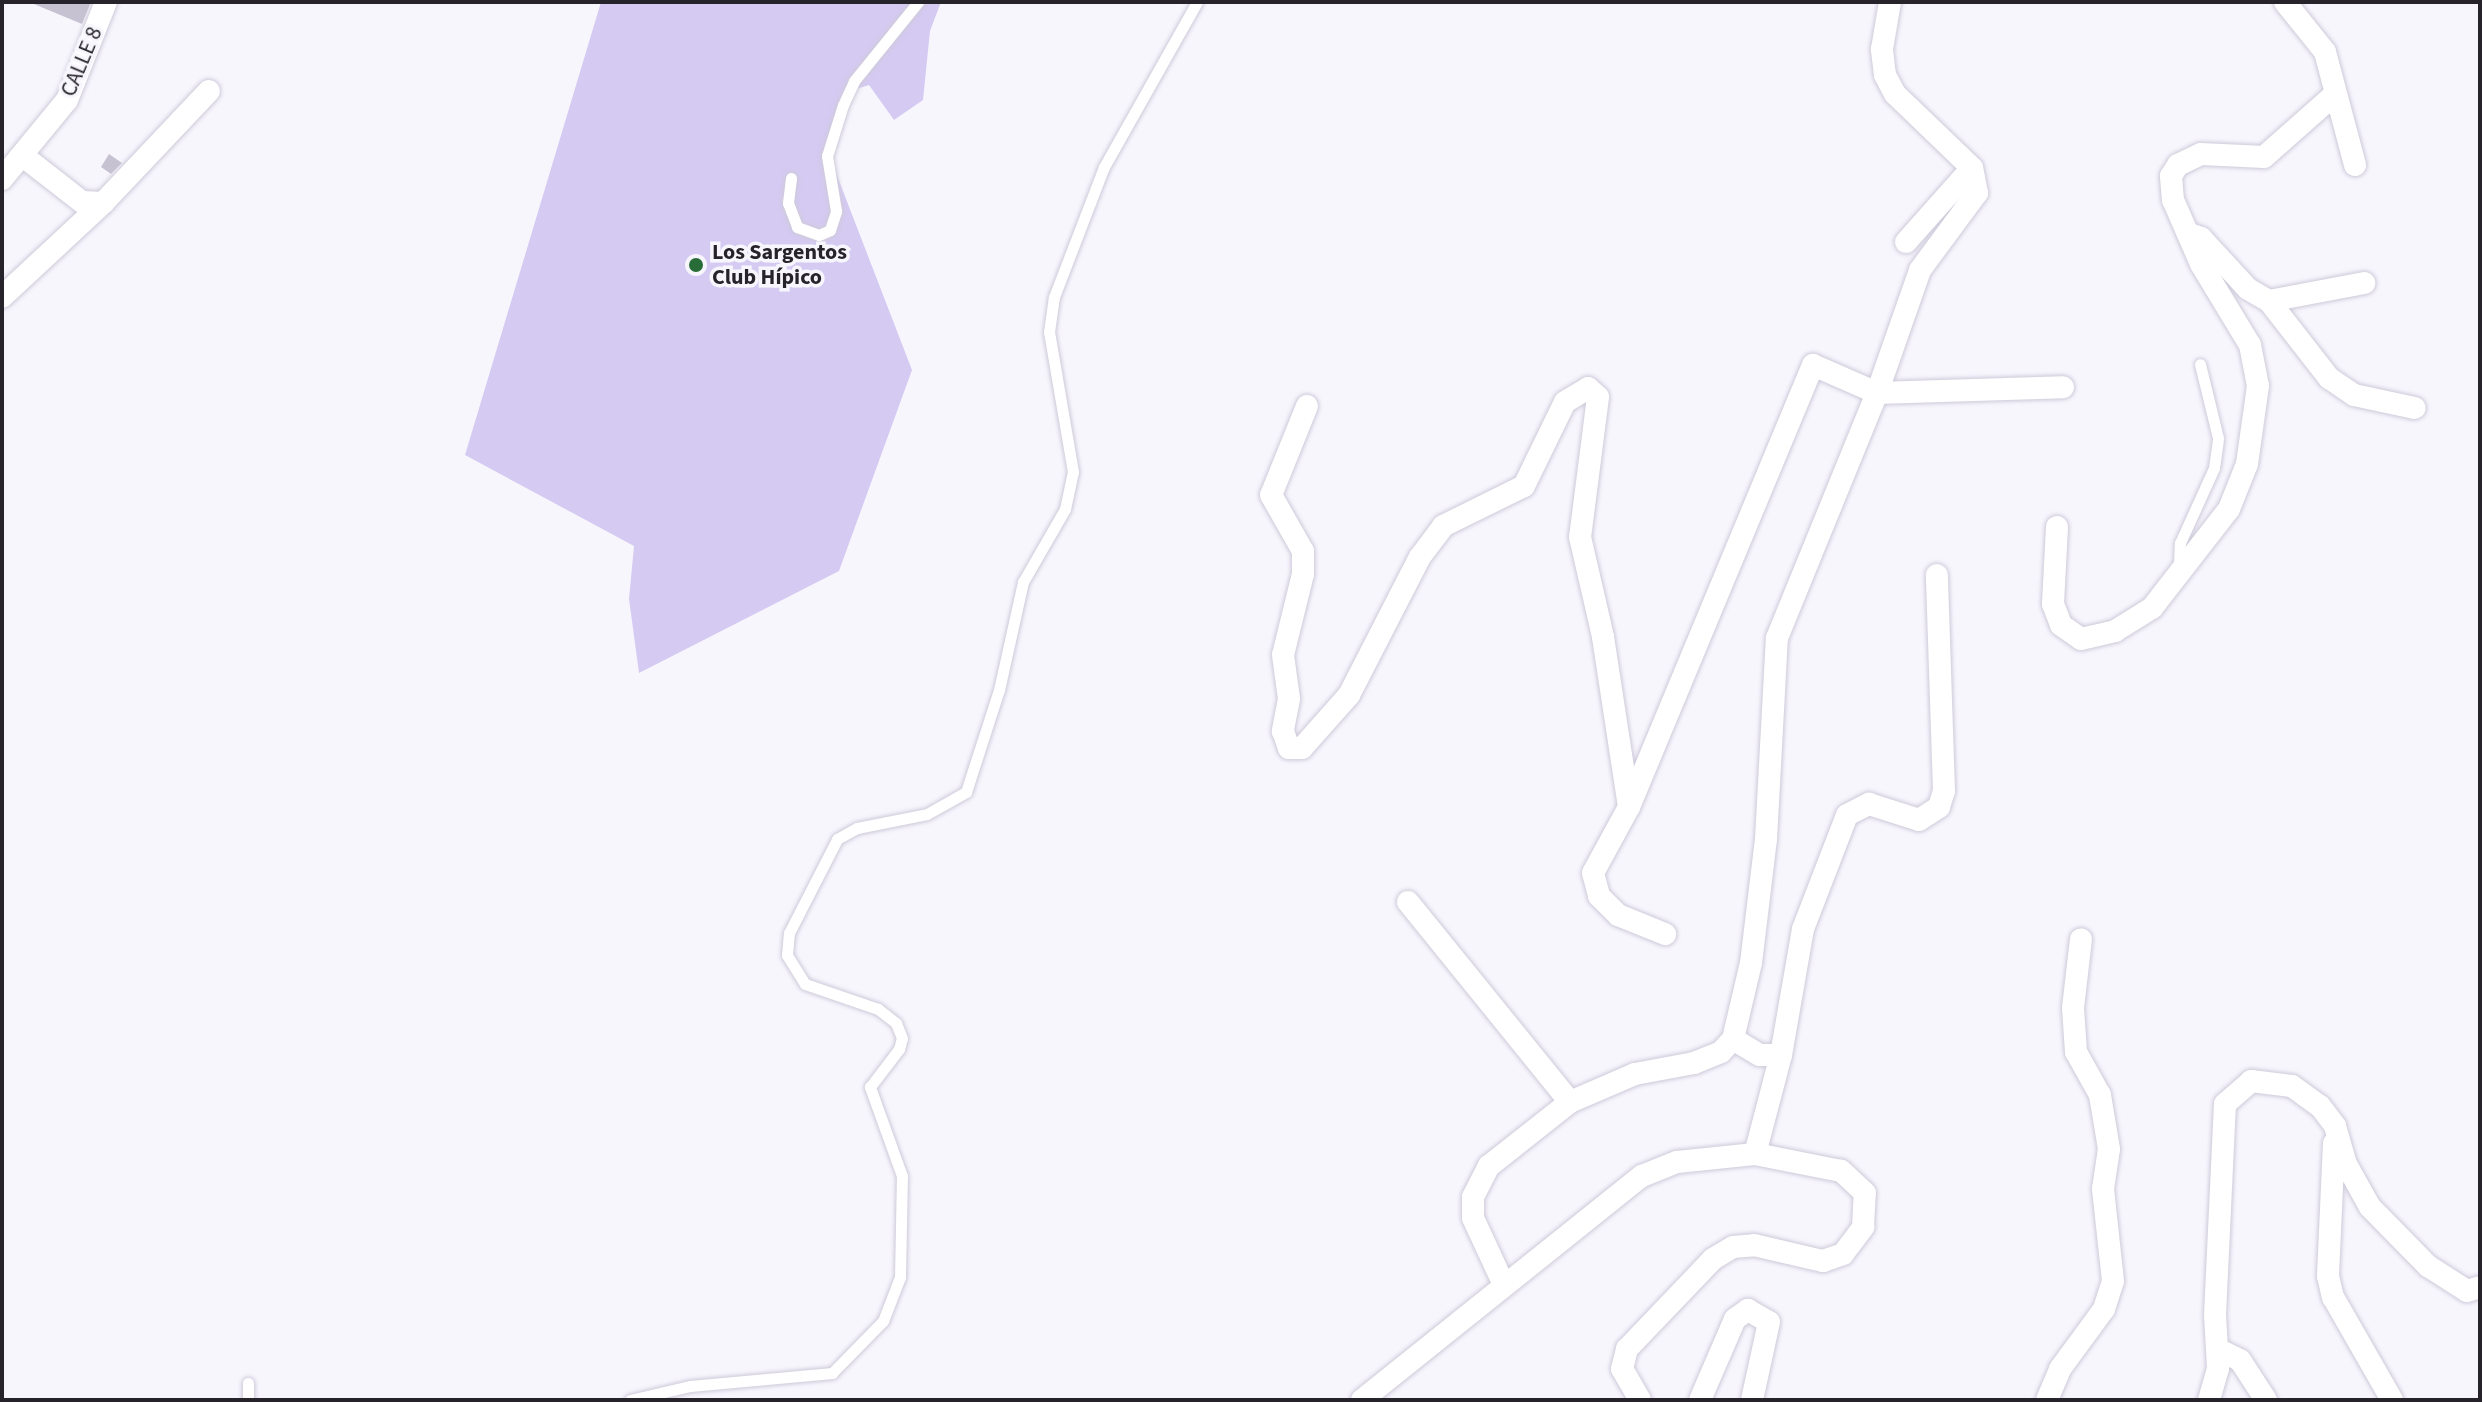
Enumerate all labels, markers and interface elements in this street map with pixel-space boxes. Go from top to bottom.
street label: CALLE 8 [56,23,108,101]
place label: Los Sargentos Club Hípico [712,239,847,290]
marker: Los Sargentos Club Hípico [687,256,705,274]

